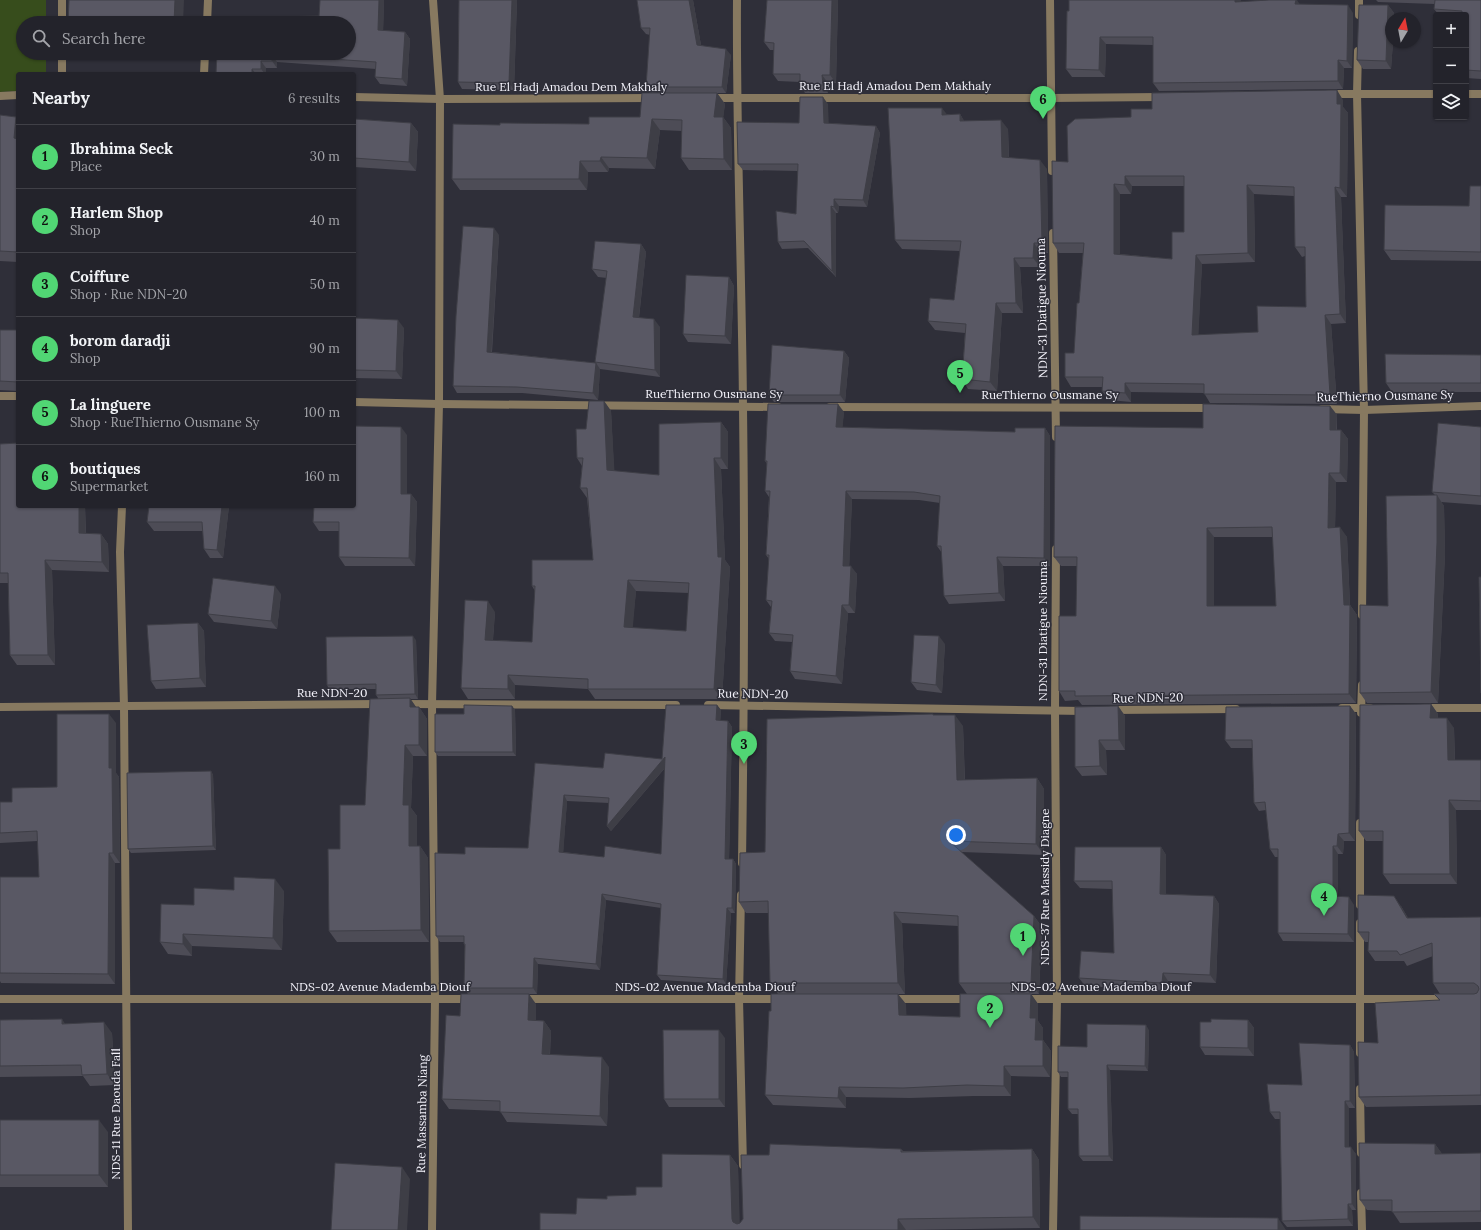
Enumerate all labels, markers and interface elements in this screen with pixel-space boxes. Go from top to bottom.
north arrow [1385,12,1421,48]
map controls [1433,12,1469,120]
button: + [1433,12,1469,48]
search box [16,16,356,60]
icon: search [30,27,52,49]
text: Search here [62,29,145,48]
button: − [1433,48,1469,84]
street label: Rue El Hadj Amadou Dem Makhaly [799,78,992,93]
street label: Rue El Hadj Amadou Dem Makhaly [475,79,668,94]
button: layers [1433,84,1469,120]
pin: 6 [1030,86,1056,119]
text: Nearby [32,87,90,109]
text: 6 results [288,90,340,107]
text: Ibrahima Seck [70,139,173,158]
text: 1 [42,148,48,165]
text: 30 m [310,148,340,165]
text: Place [70,158,102,175]
text: Harlem Shop [70,203,163,222]
text: 2 [42,212,48,229]
text: 40 m [310,212,340,229]
text: Shop [70,222,101,239]
street label: NDN-31 Diatigue Niouma [1033,238,1050,378]
text: Coiffure [70,267,129,286]
text: 3 [41,276,49,293]
text: 50 m [310,276,340,293]
text: Shop · Rue NDN-20 [70,286,187,303]
text: borom daradji [70,331,171,350]
text: 4 [41,340,49,357]
text: 90 m [309,340,340,357]
text: Shop [70,350,101,367]
pin: 5 [947,360,973,393]
street label: RueThierno Ousmane Sy [645,386,783,401]
street label: RueThierno Ousmane Sy [981,387,1119,402]
street label: RueThierno Ousmane Sy [1316,387,1454,404]
text: La linguere [70,395,151,414]
text: 5 [41,404,49,421]
text: 100 m [304,404,340,421]
text: Shop · RueThierno Ousmane Sy [70,414,259,431]
text: boutiques [70,459,141,478]
text: 6 [41,468,49,485]
text: 160 m [305,468,340,485]
text: Supermarket [70,478,148,495]
street label: NDN-31 Diatigue Niouma [1035,561,1050,701]
street label: Rue NDN-20 [297,685,367,700]
street label: Rue NDN-20 [718,685,788,702]
street label: Rue NDN-20 [1113,689,1183,706]
pin: 3 [731,731,757,764]
street label: NDS-37 Rue Massidy Diagne [1037,808,1052,966]
your location [946,825,966,845]
pin: 4 [1311,883,1337,916]
pin: 1 [1010,923,1036,956]
street label: NDS-02 Avenue Mademba Diouf [290,979,471,994]
street label: NDS-02 Avenue Mademba Diouf [615,979,796,994]
street label: NDS-02 Avenue Mademba Diouf [1011,979,1192,994]
pin: 2 [977,995,1003,1028]
street label: NDS-11 Rue Daouda Fall [108,1048,123,1180]
street label: Rue Massamba Niang [413,1054,430,1173]

